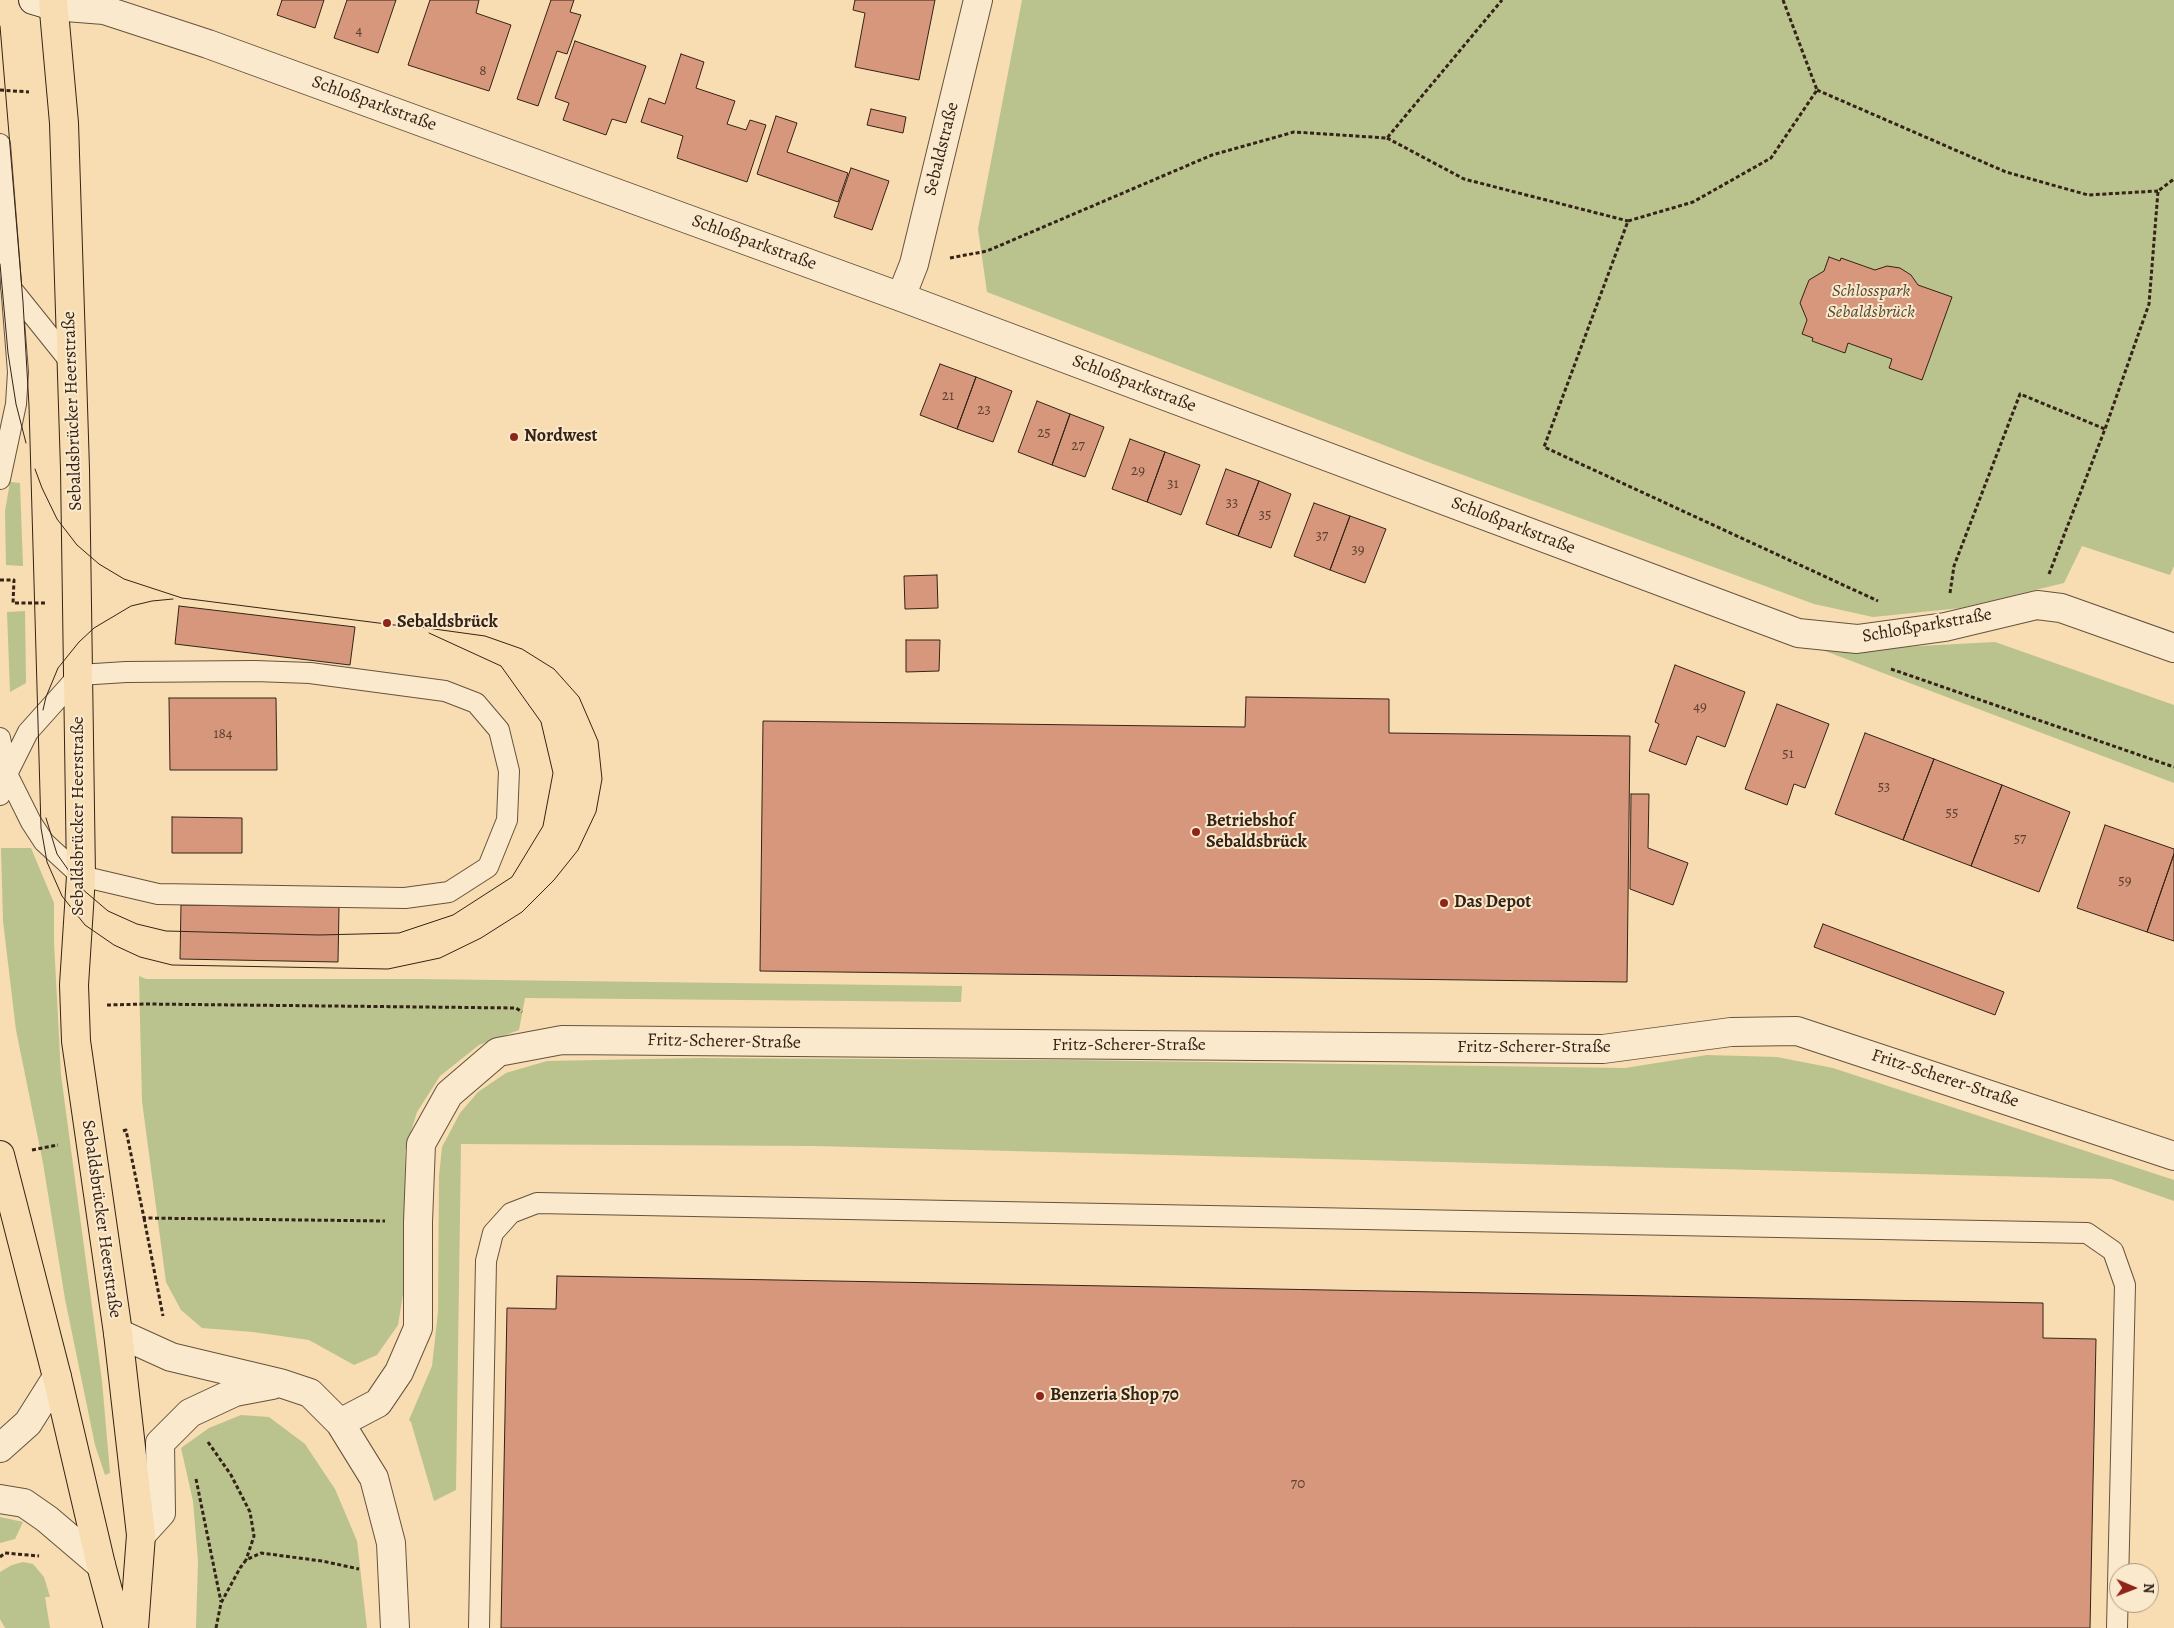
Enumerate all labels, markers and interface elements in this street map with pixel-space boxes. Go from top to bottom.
house number: 4 [356,22,362,40]
house number: 8 [479,62,487,80]
street label: Schloßparkstraße [309,71,439,137]
street label: Sebaldstraße [920,100,964,198]
street label: Schloßparkstraße [689,210,819,276]
park label: Schlosspark Sebaldsbrück [1827,281,1915,324]
street label: Sebaldsbrücker Heerstraße [59,311,87,511]
street label: Schloßparkstraße [1069,350,1199,418]
house number: 21 [942,387,954,405]
house number: 23 [977,401,991,419]
house number: 25 [1037,424,1051,442]
place label: Nordwest [524,426,598,448]
marker: Nordwest [508,431,520,443]
house number: 27 [1071,437,1085,455]
house number: 29 [1131,462,1145,480]
house number: 31 [1167,475,1179,493]
street label: Schloßparkstraße [1448,492,1578,560]
house number: 33 [1226,494,1238,512]
house number: 35 [1259,506,1271,524]
house number: 37 [1316,527,1328,545]
house number: 39 [1351,541,1365,559]
street label: Schloßparkstraße [1861,604,1993,648]
place label: Sebaldsbrück [397,612,498,634]
marker: Sebaldsbrück [381,617,393,629]
house number: 49 [1693,698,1707,716]
street label: Sebaldsbrücker Heerstraße [68,716,90,916]
house number: 184 [213,725,233,743]
house number: 51 [1782,745,1794,763]
house number: 53 [1878,778,1890,796]
house number: 55 [1946,804,1958,822]
place label: Betriebshof Sebaldsbrück [1206,811,1307,854]
marker: Betriebshof Sebaldsbrück [1190,826,1202,838]
house number: 57 [2014,830,2026,848]
house number: 59 [2118,872,2132,890]
place label: Das Depot [1454,892,1531,914]
marker: Das Depot [1438,897,1450,909]
street label: Fritz-Scherer-Straße [647,1030,801,1054]
street label: Fritz-Scherer-Straße [1052,1035,1206,1057]
street label: Fritz-Scherer-Straße [1457,1037,1611,1059]
street label: Fritz-Scherer-Straße [1869,1045,2021,1113]
street label: Sebaldsbrücker Heerstraße [76,1119,126,1319]
place label: Benzeria Shop 70 [1050,1385,1179,1407]
marker: Benzeria Shop 70 [1034,1390,1046,1402]
house number: 70 [1291,1475,1305,1493]
north arrow [2109,1563,2159,1613]
text: N [2139,1583,2158,1594]

